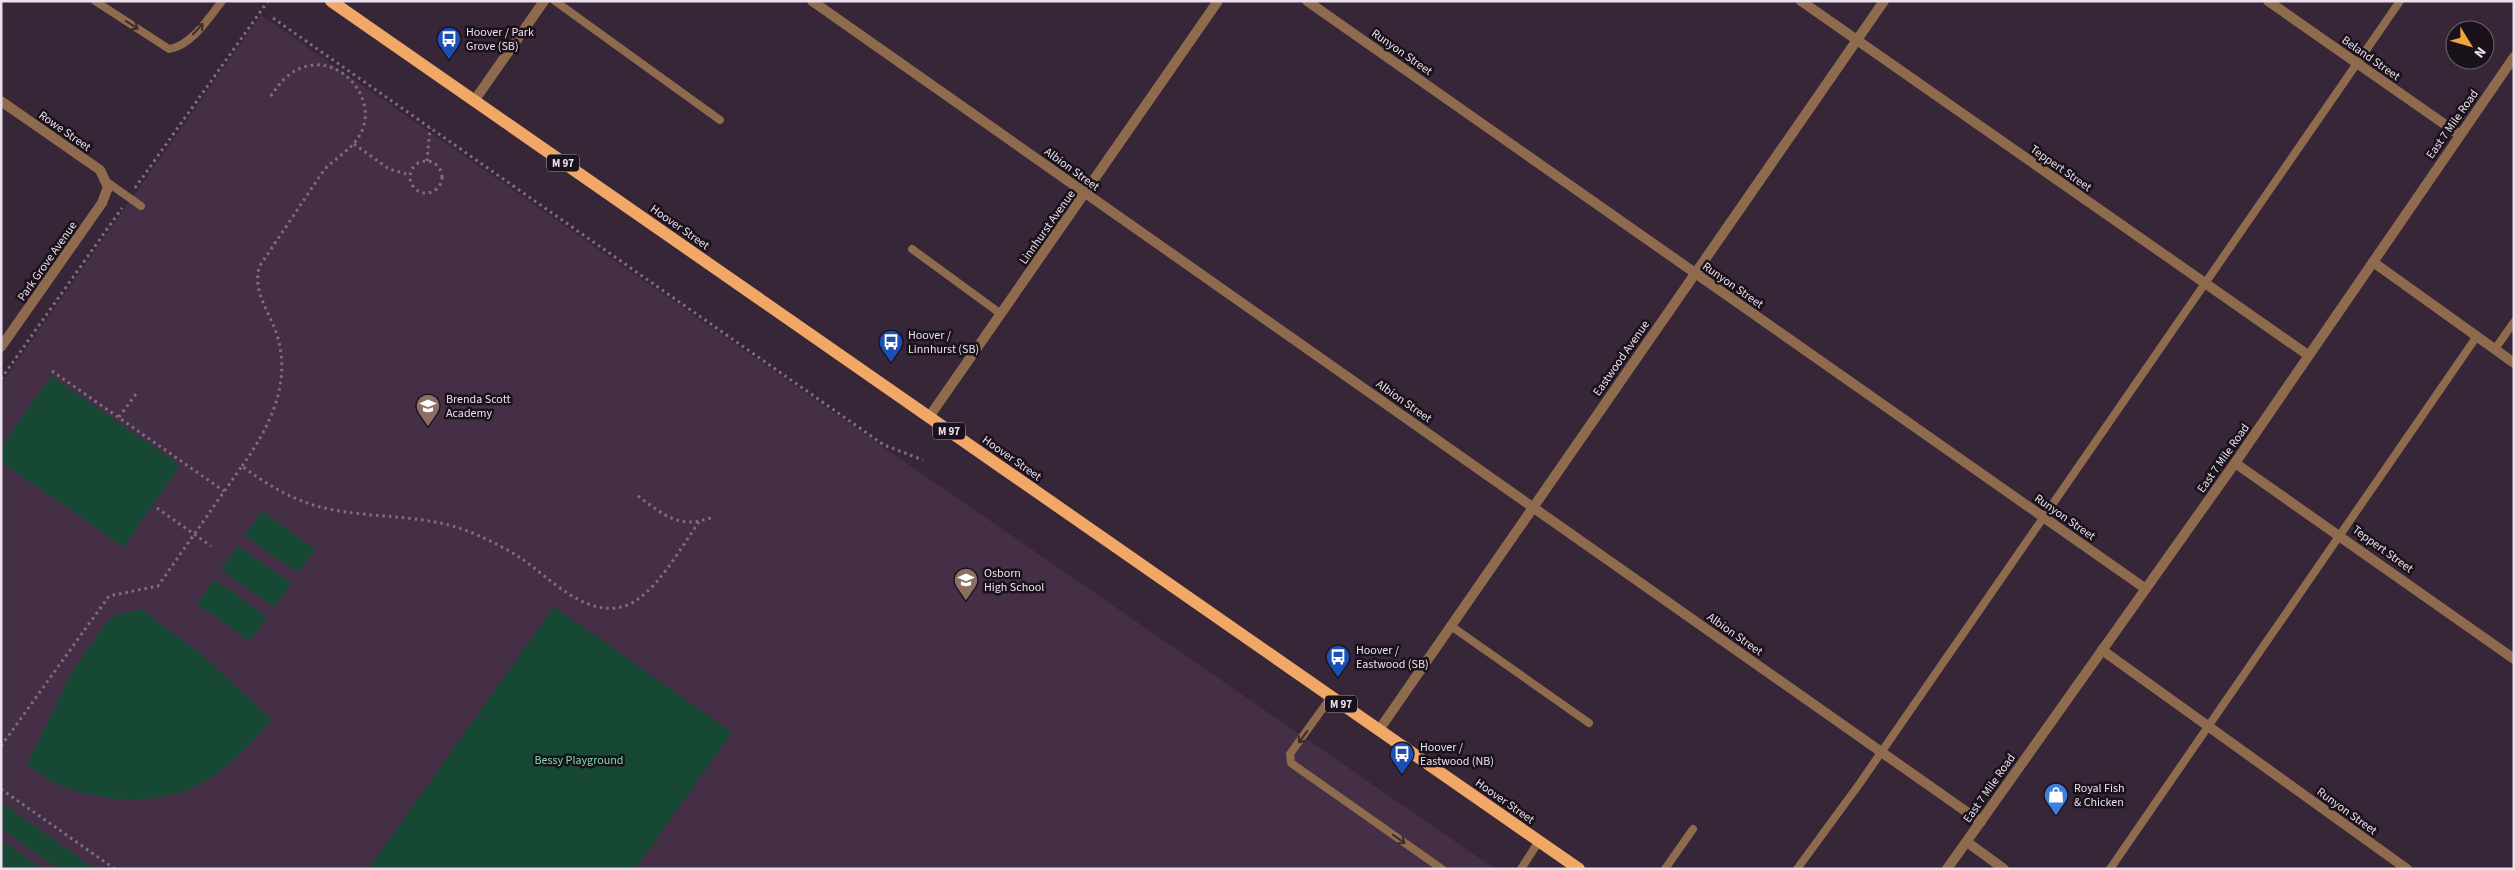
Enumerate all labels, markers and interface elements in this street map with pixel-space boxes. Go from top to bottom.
one-way arrow [125,20,139,30]
north arrow [2445,20,2495,70]
one-way arrow [192,23,204,36]
place label: Hoover / Park Grove (SB) [466,24,534,55]
street label: Runyon Street [1368,25,1436,80]
bus stop icon: Hoover / Park Grove (SB) [436,26,462,60]
street label: Beland Street [2338,32,2403,85]
text: N [2469,42,2490,62]
street label: East 7 Mile Road [2422,86,2483,162]
street label: Rowe Street [35,107,94,156]
street label: Teppert Street [2027,141,2095,196]
street label: Albion Street [1041,144,1103,195]
road number: M 97 [547,154,579,172]
street label: Linnhurst Avenue [1015,187,1079,268]
street label: Hoover Street [647,201,713,254]
street label: Park Grove Avenue [14,218,81,305]
street label: Runyon Street [1699,258,1767,313]
street label: Eastwood Avenue [1589,317,1654,400]
place label: Hoover / Linnhurst (SB) [908,327,979,358]
bus stop icon: Hoover / Linnhurst (SB) [878,329,904,363]
street label: Albion Street [1372,376,1435,427]
place label: Brenda Scott Academy [446,391,511,422]
school or university icon: Brenda Scott Academy [415,393,441,427]
street label: East 7 Mile Road [2193,420,2254,496]
road number: M 97 [933,422,965,440]
street label: Hoover Street [979,432,1045,485]
street label: Runyon Street [2031,490,2099,545]
street label: Teppert Street [2349,521,2417,577]
place label: Osborn High School [984,565,1044,596]
school or university icon: Osborn High School [953,567,979,601]
street label: Albion Street [1703,609,1766,660]
place label: Hoover / Eastwood (SB) [1356,642,1429,673]
bus stop icon: Hoover / Eastwood (SB) [1325,644,1351,678]
road number: M 97 [1325,696,1357,712]
one-way arrow [1297,730,1308,743]
place label: Hoover / Eastwood (NB) [1420,739,1494,770]
bus stop icon: Hoover / Eastwood (NB) [1389,741,1415,775]
street label: East 7 Mile Road [1959,750,2020,826]
park label: Bessy Playground [535,752,623,769]
street label: Hoover Street [1472,775,1538,828]
place label: Royal Fish & Chicken [2074,780,2124,811]
shop icon: Royal Fish & Chicken [2043,782,2069,816]
street label: Runyon Street [2313,784,2380,839]
one-way arrow [1392,834,1406,844]

